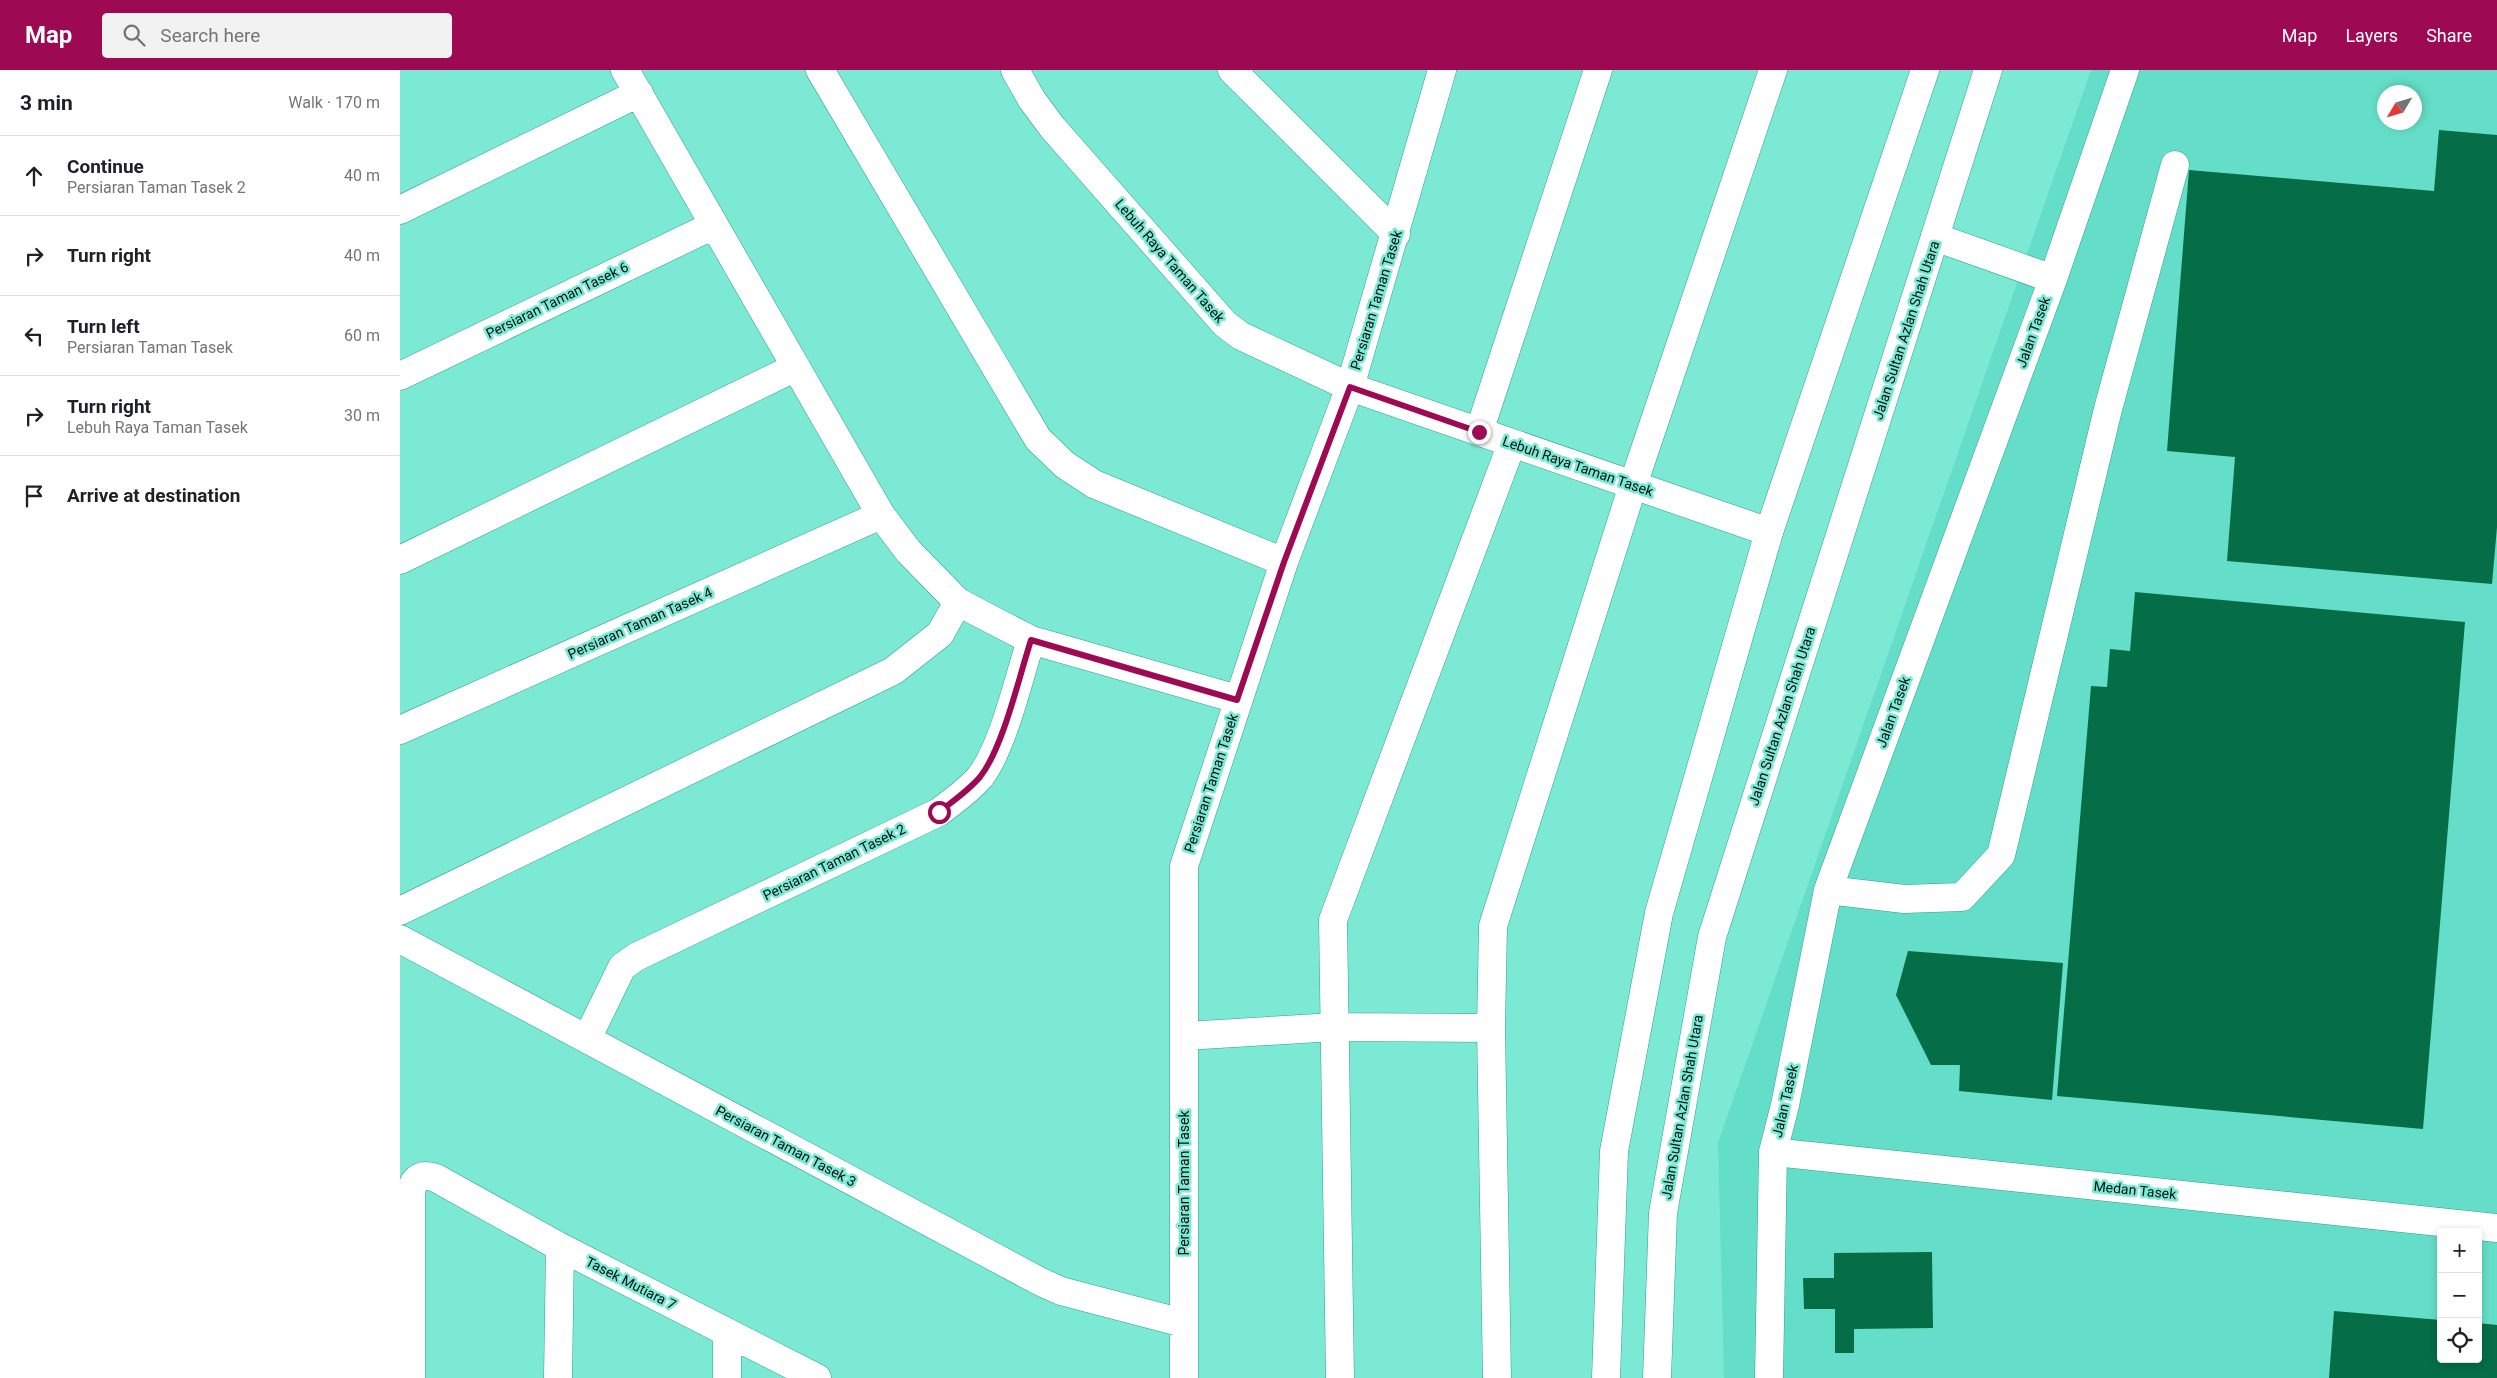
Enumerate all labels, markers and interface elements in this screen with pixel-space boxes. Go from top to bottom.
search box [102,13,452,58]
text: Map [25,21,72,49]
icon: search [120,21,148,49]
text: Search here [160,24,260,47]
text: Map [2282,25,2317,46]
text: Layers [2345,25,2398,46]
text: Share [2426,25,2472,46]
north arrow [2377,85,2422,130]
text: 3 min [20,91,73,115]
text: Walk · 170 m [288,93,380,112]
text: Continue [67,155,144,178]
icon: ahead [20,162,48,190]
text: 40 m [344,166,380,185]
text: Persiaran Taman Tasek 2 [67,178,246,197]
street label: Lebuh Raya Taman Tasek [1112,196,1229,327]
street label: Persiaran Taman Tasek [1347,227,1405,372]
street label: Jalan Sultan Azlan Shah Utara [1870,239,1942,421]
icon: right [20,242,48,270]
text: Turn right [67,244,151,267]
text: 40 m [344,246,380,265]
street label: Persiaran Taman Tasek 6 [483,258,631,341]
street label: Jalan Tasek [2013,294,2054,370]
text: Turn left [67,315,140,338]
icon: left [20,322,48,350]
text: 60 m [344,326,380,345]
text: Persiaran Taman Tasek [67,338,233,357]
text: Turn right [67,395,151,418]
icon: right [20,402,48,430]
text: 30 m [344,406,380,425]
text: Lebuh Raya Taman Tasek [67,418,248,437]
route end [1468,421,1491,444]
street label: Lebuh Raya Taman Tasek [1501,433,1656,500]
icon: arrive [20,482,48,510]
text: Arrive at destination [67,484,240,507]
street label: Persiaran Taman Tasek 4 [565,584,715,662]
street label: Jalan Sultan Azlan Shah Utara [1746,625,1818,807]
street label: Jalan Tasek [1873,674,1914,750]
street label: Persiaran Taman Tasek [1181,711,1241,854]
route start [928,801,951,824]
street label: Persiaran Taman Tasek 2 [760,820,908,903]
street label: Jalan Sultan Azlan Shah Utara [1658,1014,1706,1200]
street label: Jalan Tasek [1769,1062,1801,1139]
street label: Persiaran Taman Tasek 3 [713,1102,859,1190]
street label: Persiaran Taman Tasek [1176,1110,1192,1256]
street label: Medan Tasek [2093,1178,2178,1202]
map controls [2437,1228,2482,1363]
button: + [2437,1228,2482,1273]
street label: Tasek Mutiara 7 [583,1253,679,1313]
button: − [2437,1273,2482,1318]
button: locate [2437,1318,2482,1363]

